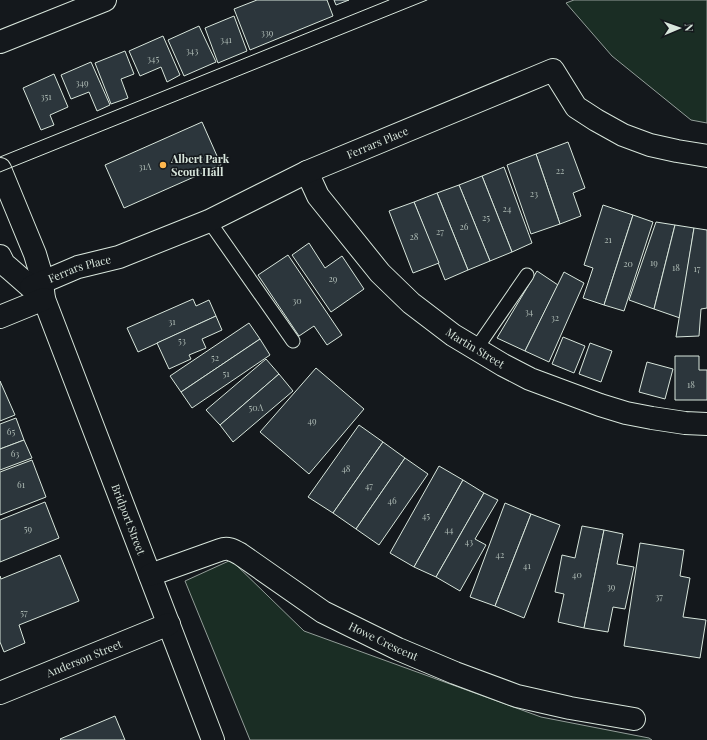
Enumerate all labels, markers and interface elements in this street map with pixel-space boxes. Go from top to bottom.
north arrow [659,8,699,48]
text: N [682,23,697,32]
house number: 339 [261,26,274,38]
house number: 341 [220,33,233,45]
house number: 343 [186,44,198,56]
house number: 345 [147,52,159,64]
house number: 349 [75,76,89,88]
house number: 351 [40,90,52,102]
street label: Ferrars Place [344,123,411,162]
place label: Albert Park Scout Hall [170,151,230,179]
house number: 31A [138,160,152,172]
marker: Albert Park Scout Hall [158,160,168,170]
house number: 22 [556,164,564,176]
house number: 23 [530,187,538,199]
house number: 24 [503,202,512,214]
house number: 25 [482,211,490,223]
house number: 26 [460,220,469,232]
house number: 27 [436,225,444,237]
house number: 28 [410,230,419,242]
house number: 21 [604,233,612,245]
street label: Ferrars Place [46,251,113,286]
house number: 19 [650,256,658,268]
house number: 20 [623,257,633,269]
house number: 18 [672,261,680,273]
house number: 17 [694,262,701,274]
house number: 29 [329,272,338,284]
house number: 30 [292,294,302,306]
house number: 34 [525,305,534,317]
house number: 32 [551,311,559,323]
house number: 31 [168,315,176,327]
street label: Martin Street [443,324,508,371]
house number: 53 [178,334,186,346]
house number: 52 [211,351,219,363]
house number: 51 [222,367,230,379]
house number: 18 [687,378,695,390]
house number: 50A [249,401,264,413]
house number: 49 [307,414,317,426]
house number: 65 [7,425,15,437]
house number: 63 [11,447,19,459]
house number: 48 [341,462,351,474]
house number: 61 [17,478,26,490]
house number: 47 [365,479,373,491]
street label: Bridport Street [109,482,149,557]
house number: 46 [387,494,397,506]
house number: 45 [422,509,430,521]
house number: 59 [24,522,33,534]
house number: 44 [445,523,454,535]
house number: 43 [465,535,473,547]
house number: 42 [496,548,504,560]
house number: 41 [523,559,532,571]
house number: 40 [572,568,582,580]
house number: 39 [607,580,616,592]
house number: 37 [655,590,663,602]
house number: 57 [20,606,28,618]
street label: Howe Crescent [347,618,421,664]
street label: Anderson Street [43,636,124,681]

